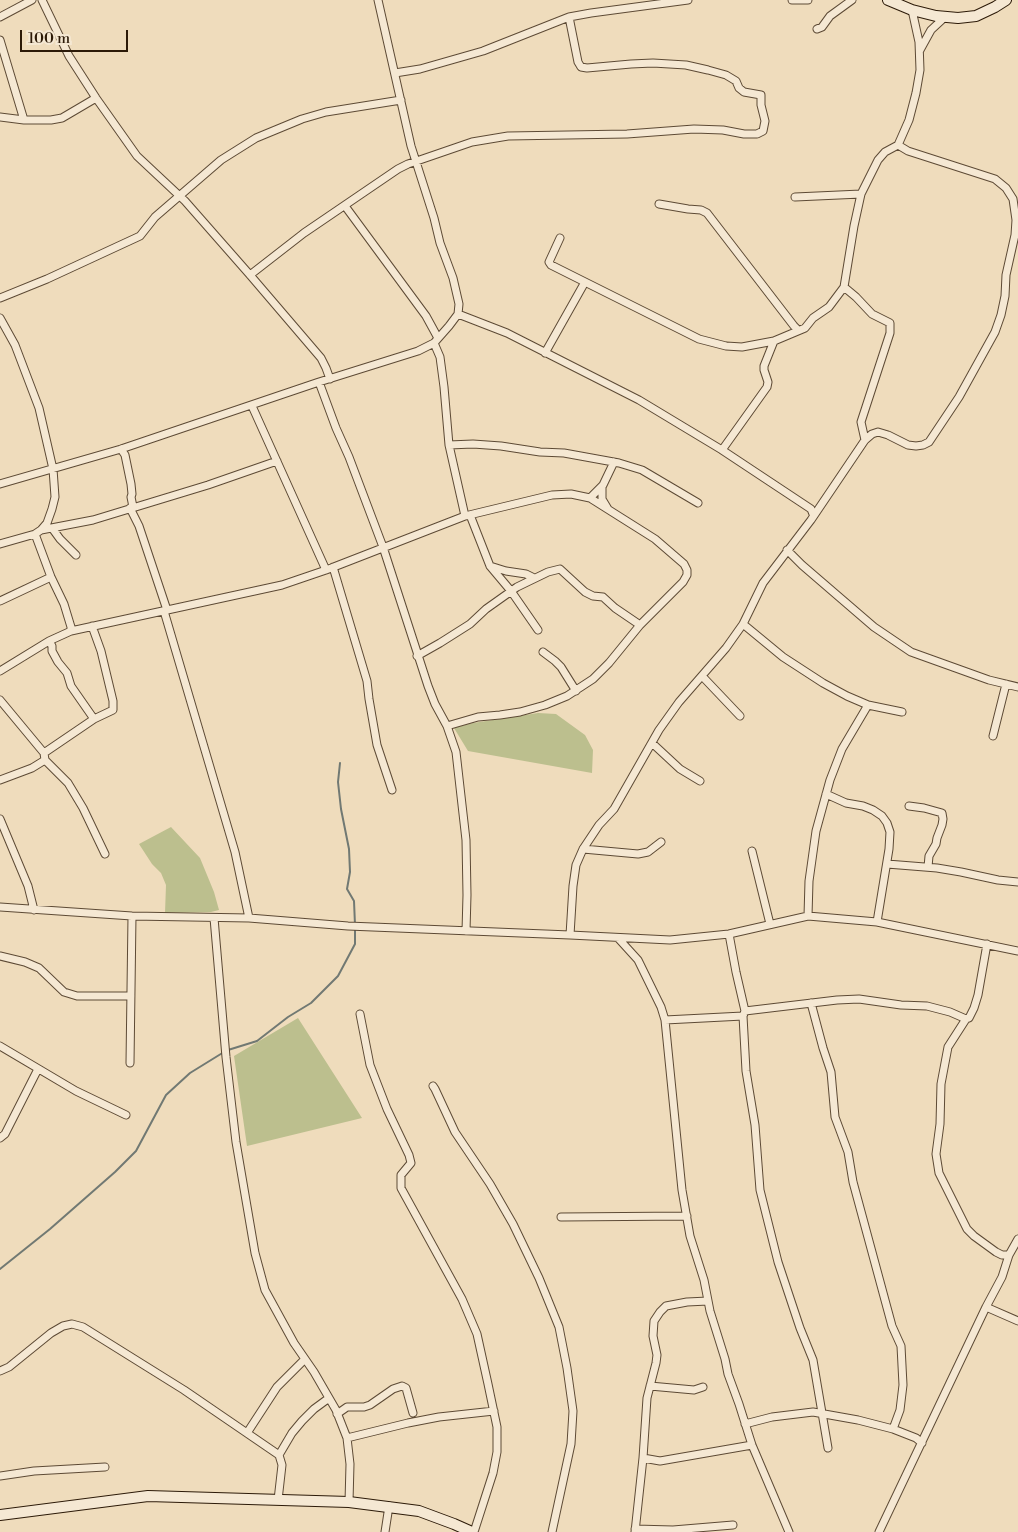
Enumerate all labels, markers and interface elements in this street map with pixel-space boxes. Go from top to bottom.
scale bar [22,20,130,52]
text: 100 m [28,29,70,48]

